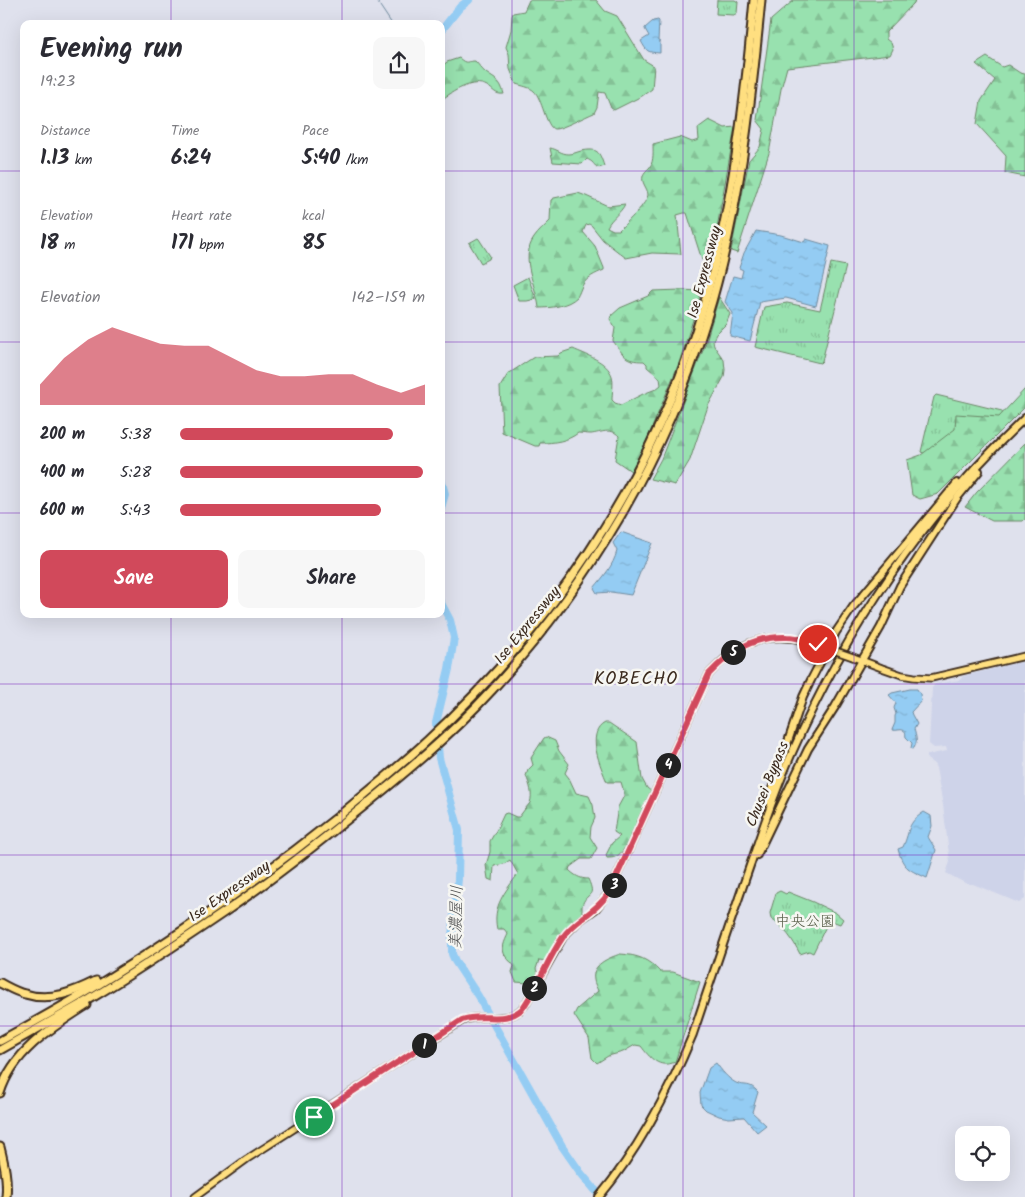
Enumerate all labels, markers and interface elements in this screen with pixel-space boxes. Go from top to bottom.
text: Evening run [40,27,183,72]
button: share [373,37,425,89]
text: 19:23 [40,69,75,94]
text: Distance [40,120,90,142]
text: Time [171,120,199,142]
text: Pace [302,120,329,142]
text: 1.13 [40,142,69,175]
text: 6:24 [171,142,211,175]
text: 5:40 [302,142,340,175]
text: km [69,149,92,171]
text: /km [340,149,368,171]
text: Elevation [40,205,93,227]
text: Heart rate [171,205,232,227]
text: kcal [302,205,325,227]
street label: Ise Expressway [681,222,729,321]
text: 18 [40,227,59,260]
text: 171 [171,227,194,260]
text: 85 [302,227,325,260]
text: m [59,234,76,256]
text: bpm [194,234,224,256]
text: Elevation [40,285,101,310]
text: 142–159 m [352,285,425,310]
text: 200 m [40,422,85,447]
text: 5:38 [120,422,151,447]
text: 400 m [40,460,84,485]
text: 5:28 [120,460,151,485]
text: 600 m [40,498,84,523]
text: 5:43 [120,498,150,523]
button: Save [40,550,228,608]
button: Share [238,550,425,608]
street label: Ise Expressway [489,580,568,670]
pin [797,623,839,665]
icon: check [804,630,832,658]
pin: 5 [720,640,746,664]
text: 5 [730,641,737,663]
district label: KOBECHO [594,665,678,694]
street label: Chusei Bypass [740,737,796,831]
pin: 4 [656,752,680,778]
text: 4 [665,754,672,776]
street label: Ise Expressway [184,854,276,929]
pin: 3 [602,872,626,898]
text: 3 [611,874,618,896]
water label: 美濃屋川 [443,885,470,949]
park label: 中央公園 [775,910,835,934]
pin: 2 [522,976,546,1000]
text: 2 [530,977,539,999]
pin: 1 [412,1032,436,1058]
text: 1 [422,1034,427,1056]
pin [293,1096,335,1138]
icon: arrive [300,1103,328,1131]
map controls [955,1126,1010,1181]
button: locate [955,1126,1010,1181]

